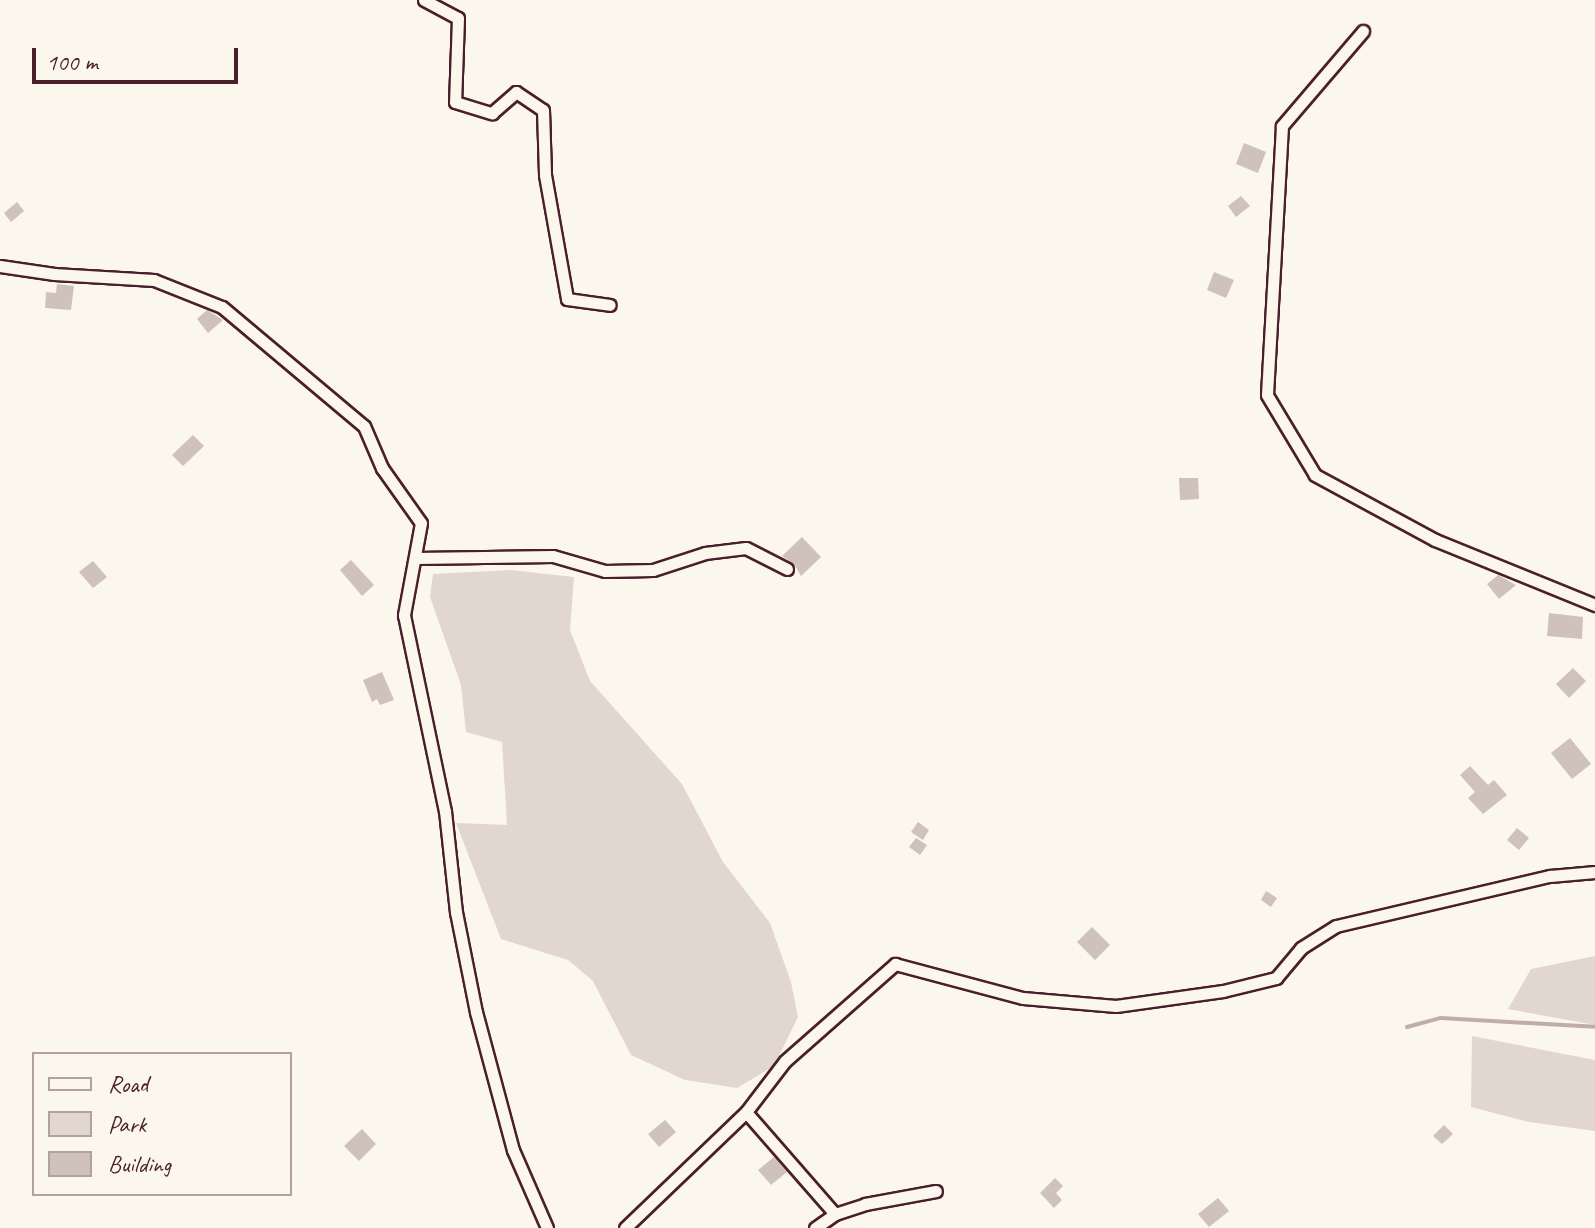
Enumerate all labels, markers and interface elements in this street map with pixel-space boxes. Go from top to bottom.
scale bar [36,32,242,82]
text: 100 m [46,47,98,77]
legend [32,1052,292,1196]
text: Road [108,1069,148,1099]
text: Park [108,1109,146,1139]
text: Building [108,1149,171,1179]

